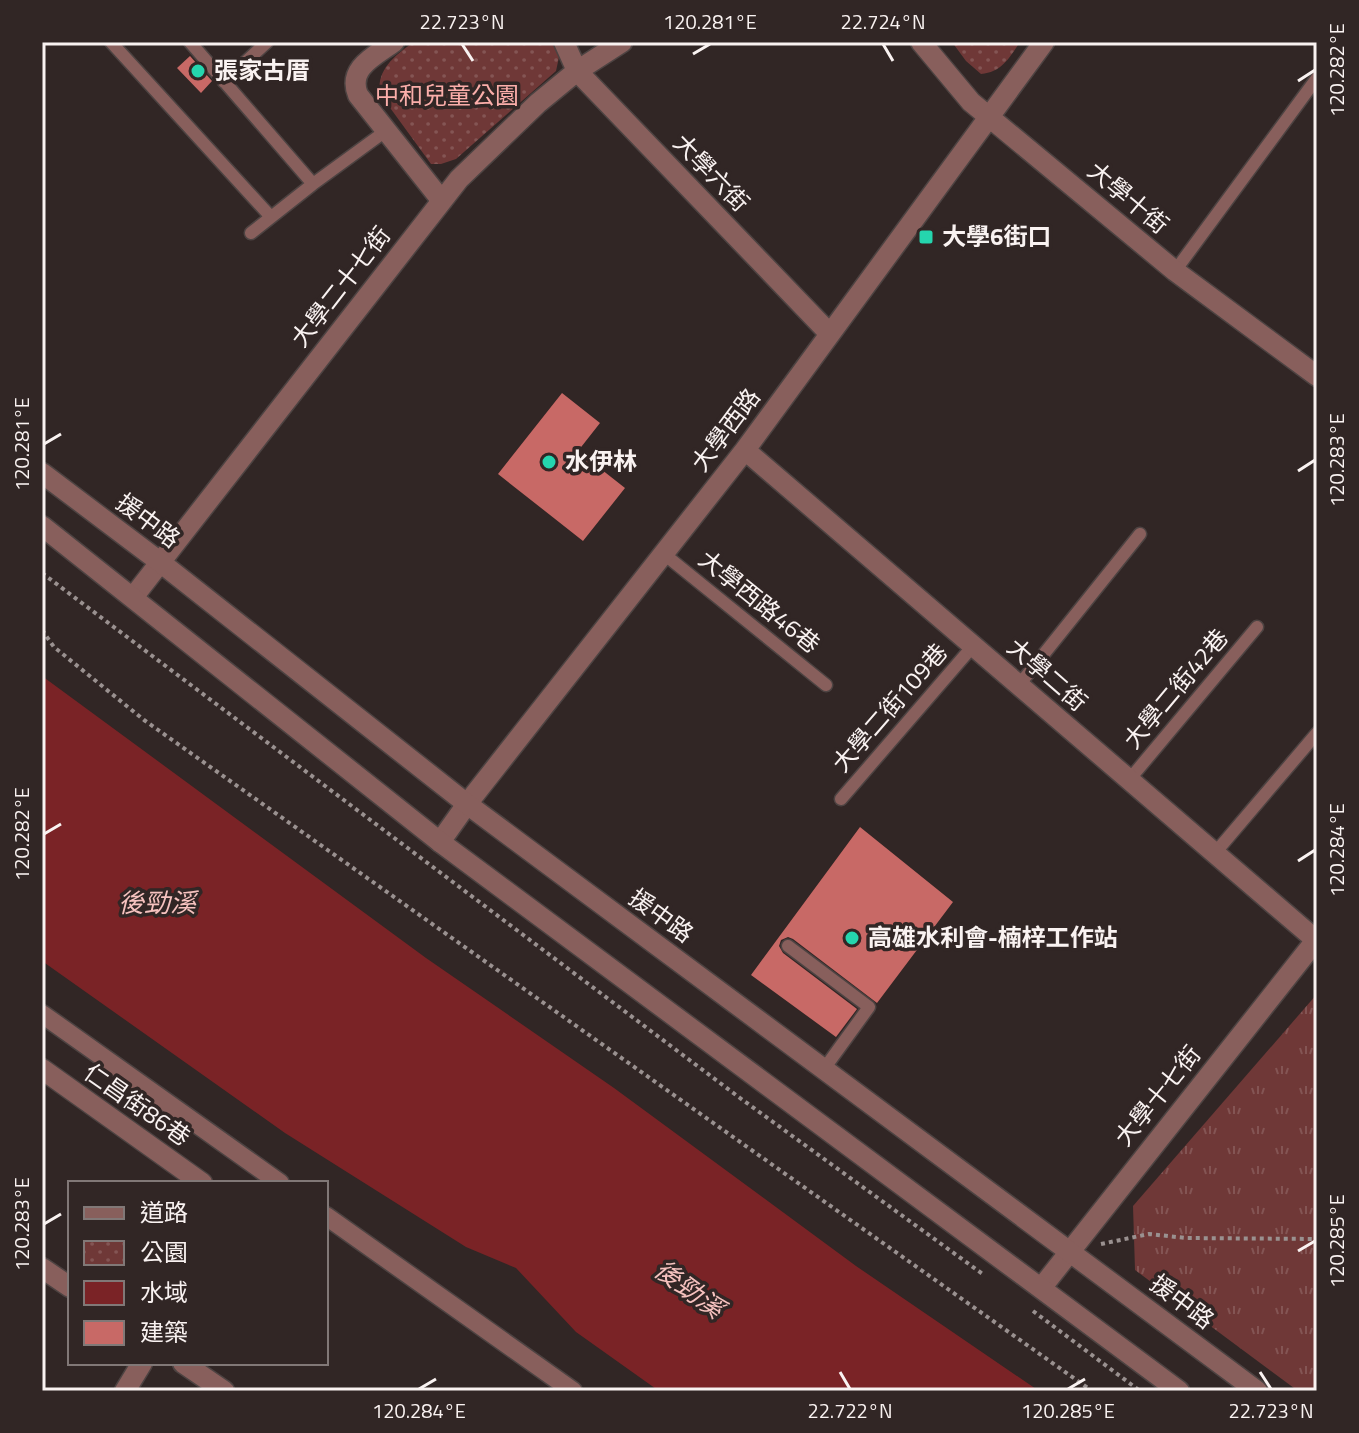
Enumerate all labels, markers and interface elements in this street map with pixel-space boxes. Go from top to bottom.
text: 22.723°N [419,6,505,37]
text: 120.281°E [663,6,757,37]
text: 22.724°N [840,6,926,37]
text: 120.282°E [1321,23,1352,117]
place label: 張家古厝 [214,52,310,88]
marker: 張家古厝 [189,62,207,80]
park label: 中和兒童公園 [375,77,519,113]
street label: 大學六街 [665,125,758,219]
street label: 大學十街 [1080,153,1177,242]
place label: 大學6街口 [942,218,1051,254]
street label: 大學二十七街 [282,219,399,354]
marker: 大學6街口 [917,228,935,246]
street label: 大學西路 [682,380,768,479]
text: 120.281°E [6,397,37,491]
text: 120.283°E [1321,413,1352,507]
place label: 水伊林 [565,443,637,479]
marker: 水伊林 [540,453,558,471]
street label: 援中路 [109,484,188,556]
street label: 大學西路46巷 [691,541,828,661]
street label: 大學二街42巷 [1114,621,1236,756]
street label: 大學二街 [1000,629,1096,719]
street label: 大學二街109巷 [823,635,955,780]
text: 120.282°E [6,787,37,881]
text: 120.284°E [1321,803,1352,897]
street label: 援中路 [622,879,701,951]
water label: 後勁溪 [118,883,200,922]
place label: 高雄水利會-楠梓工作站 [868,919,1118,955]
marker: 高雄水利會-楠梓工作站 [843,929,861,947]
street label: 大學十七街 [1105,1037,1209,1153]
street label: 仁昌街86巷 [77,1054,198,1154]
text: 120.283°E [6,1177,37,1271]
legend [68,1181,328,1365]
text: 道路 [140,1194,188,1230]
text: 120.285°E [1321,1194,1352,1288]
text: 公園 [140,1234,188,1270]
water label: 後勁溪 [646,1250,736,1330]
street label: 援中路 [1143,1265,1222,1337]
text: 水域 [140,1274,188,1310]
text: 建築 [140,1314,188,1350]
text: 120.284°E [372,1395,466,1426]
text: 22.722°N [807,1395,893,1426]
text: 120.285°E [1021,1395,1115,1426]
text: 22.723°N [1228,1395,1314,1426]

